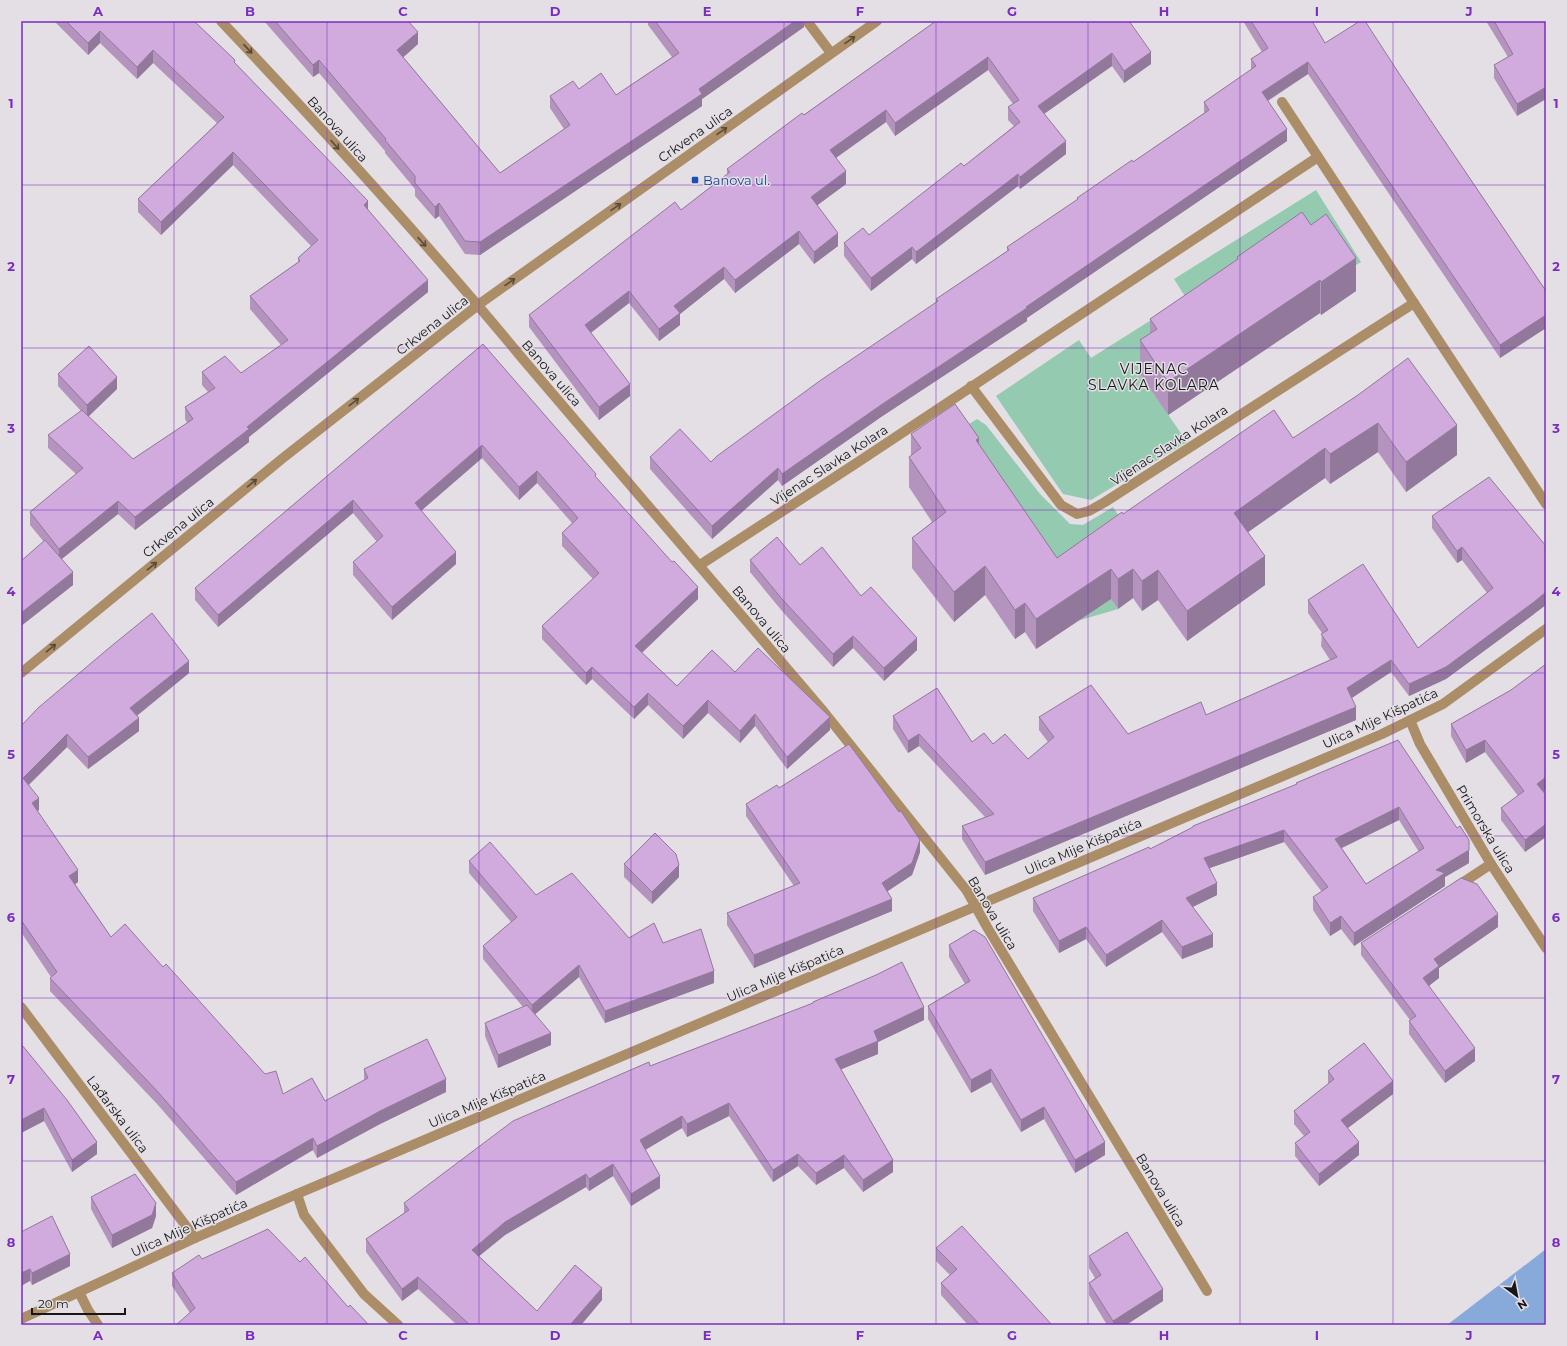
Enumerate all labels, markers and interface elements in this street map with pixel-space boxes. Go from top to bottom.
text: A [92,3,104,19]
text: B [245,3,255,19]
text: C [398,3,408,19]
text: D [550,3,561,19]
text: E [703,3,712,19]
text: F [856,3,864,19]
text: G [1007,3,1017,19]
text: H [1159,3,1169,19]
text: I [1315,3,1319,19]
text: J [1464,3,1473,19]
one-way arrow [845,36,856,44]
one-way arrow [243,44,252,54]
street label: Banova ulica [304,93,372,165]
text: 1 [8,95,14,111]
text: 1 [1553,95,1559,111]
street label: Crkvena ulica [655,102,735,166]
one-way arrow [716,127,727,135]
one-way arrow [331,140,340,150]
place label: Banova ul. [703,172,770,188]
marker: Banova ul. [690,175,700,185]
one-way arrow [610,203,621,211]
one-way arrow [417,237,427,247]
text: 2 [7,258,15,274]
text: 2 [1552,258,1560,274]
one-way arrow [504,278,515,286]
street label: Crkvena ulica [393,292,471,358]
street label: Banova ulica [519,337,585,409]
district label: VIJENAC SLAVKA KOLARA [1088,360,1220,394]
one-way arrow [348,398,359,407]
street label: Vijenac Slavka Kolara [1107,401,1231,489]
text: 3 [6,420,15,436]
text: 3 [1551,420,1560,436]
street label: Vijenac Slavka Kolara [767,421,891,509]
one-way arrow [247,479,258,488]
street label: Crkvena ulica [139,493,217,561]
one-way arrow [146,561,157,570]
street label: Banova ulica [729,582,795,656]
text: 4 [7,583,16,599]
text: 4 [1552,583,1561,599]
one-way arrow [46,644,57,653]
street label: Ulica Mije Kišpatića [1320,684,1440,752]
text: 5 [7,746,15,762]
text: 5 [1552,746,1560,762]
street label: Primorska ulica [1453,782,1519,876]
street label: Ulica Mije Kišpatića [1022,814,1144,878]
street label: Banova ulica [965,873,1021,953]
text: 6 [7,909,16,925]
text: 6 [1552,909,1561,925]
street label: Ulica Mije Kišpatića [724,941,846,1005]
street label: Ulica Mije Kišpatića [426,1067,548,1131]
text: 7 [7,1071,15,1087]
text: 7 [1552,1071,1560,1087]
street label: Lađarska ulica [84,1072,152,1156]
street label: Banova ulica [1133,1150,1189,1230]
street label: Ulica Mije Kišpatića [128,1194,250,1260]
text: 8 [7,1234,16,1250]
text: 8 [1552,1234,1561,1250]
north arrow [1497,1276,1537,1316]
scale bar [32,1290,125,1316]
text: 20 m [38,1296,69,1311]
text: N [1515,1296,1530,1313]
text: A [92,1327,104,1343]
text: B [245,1327,255,1343]
text: C [398,1327,408,1343]
text: D [550,1327,561,1343]
text: E [703,1327,712,1343]
text: F [856,1327,864,1343]
text: G [1007,1327,1017,1343]
text: H [1159,1327,1169,1343]
text: I [1315,1327,1319,1343]
text: J [1464,1327,1473,1343]

